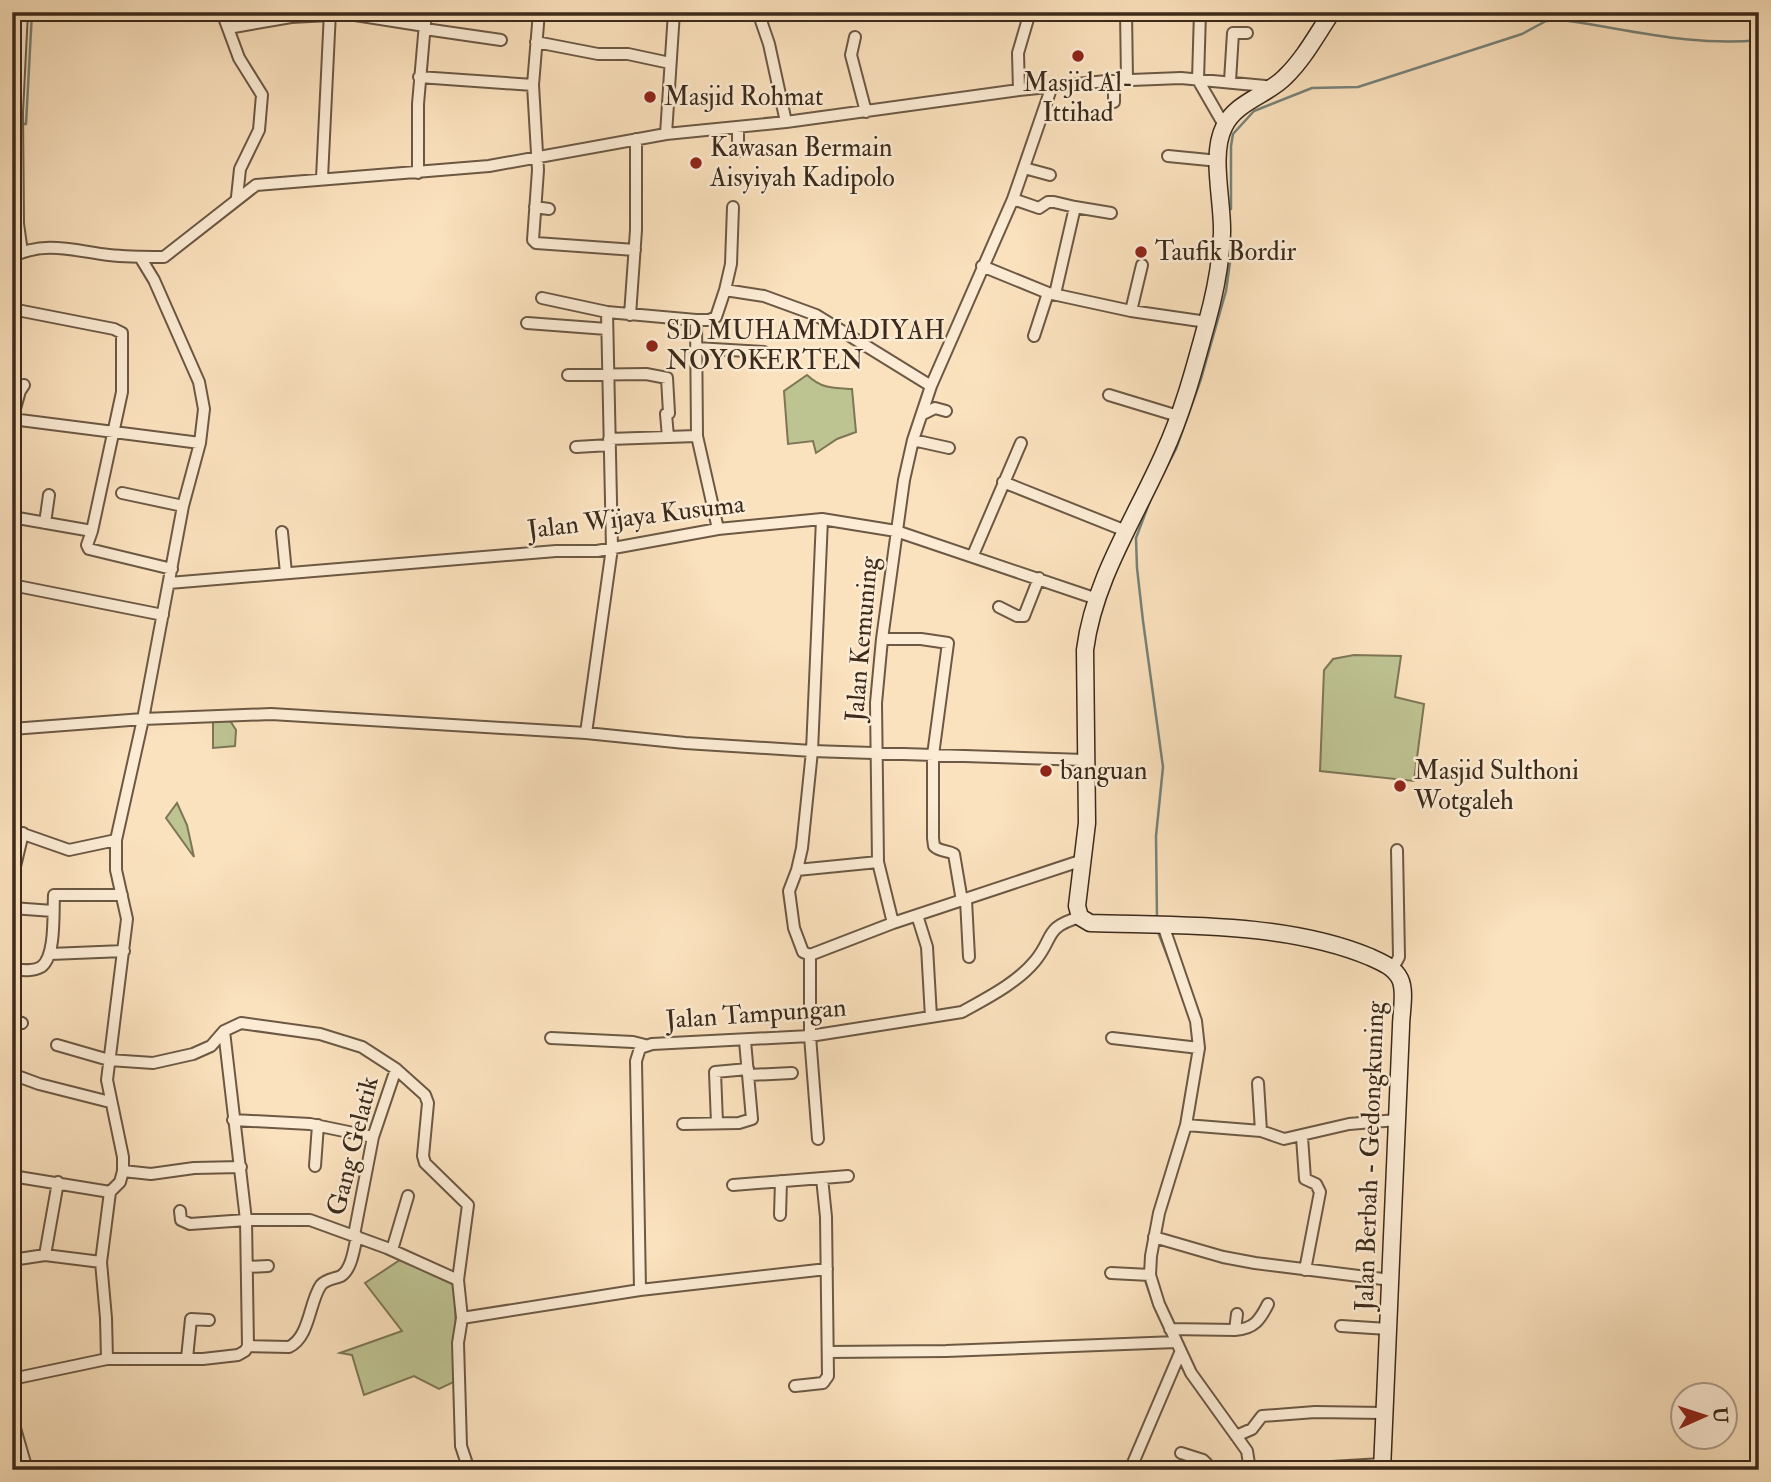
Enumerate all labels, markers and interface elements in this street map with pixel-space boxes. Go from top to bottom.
marker: Masjid Al- Ittihad [1070,48,1086,64]
place label: Masjid Al- Ittihad [1023,67,1133,129]
place label: Masjid Rohmat [664,81,823,113]
marker: Masjid Rohmat [642,89,658,105]
place label: Kawasan Bermain Aisyiyah Kadipolo [709,132,895,195]
marker: Kawasan Bermain Aisyiyah Kadipolo [688,155,704,171]
place label: Taufik Bordir [1155,236,1297,268]
marker: Taufik Bordir [1133,244,1149,260]
place label: SD MUHAMMADIYAH NOYOKERTEN [666,315,945,377]
marker: SD MUHAMMADIYAH NOYOKERTEN [644,338,660,354]
street label: Jalan Wijaya Kusuma [525,488,747,546]
street label: Jalan Kemuning [839,554,885,724]
place label: banguan [1060,755,1147,787]
place label: Masjid Sulthoni Wotgaleh [1413,755,1579,817]
marker: banguan [1038,763,1054,779]
marker: Masjid Sulthoni Wotgaleh [1392,778,1408,794]
street label: Jalan Tampungan [664,992,847,1037]
street label: Jalan Berbah - Gedongkuning [1349,999,1391,1312]
street label: Gang Gelatik [320,1073,386,1219]
north arrow [1670,1380,1740,1450]
text: U [1708,1407,1732,1424]

